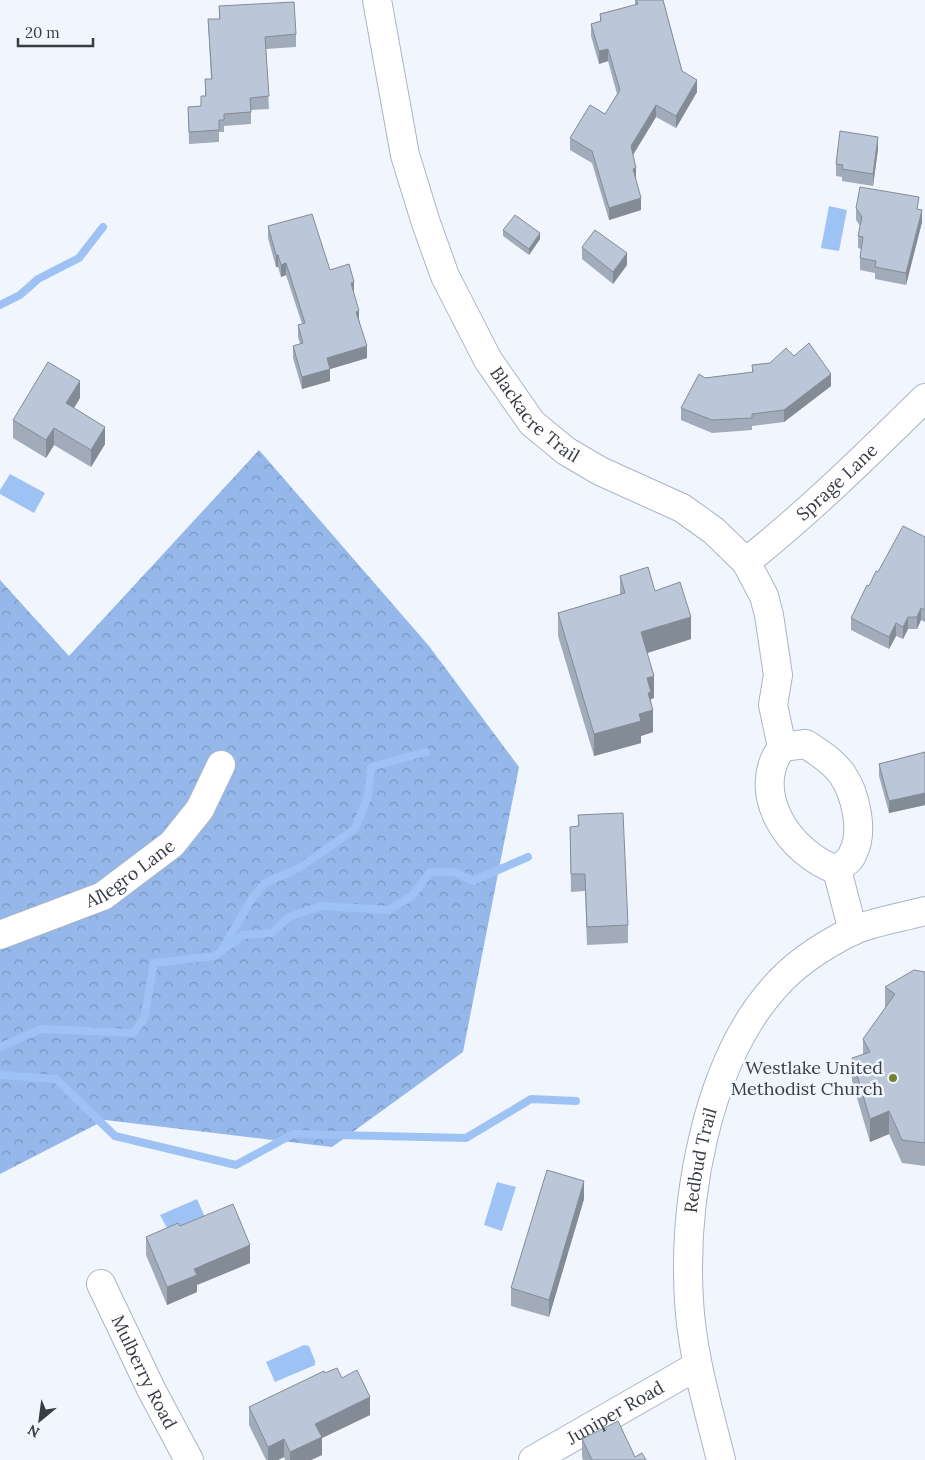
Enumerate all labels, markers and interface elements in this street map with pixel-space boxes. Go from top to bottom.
scale bar [18,15,92,47]
text: 20 m [25,23,60,42]
street label: Blackacre Trail [485,362,584,467]
street label: Sprage Lane [791,438,882,525]
street label: Allegro Lane [82,834,179,913]
place label: Westlake United Methodist Church [731,1056,883,1100]
marker: Westlake United Methodist Church [887,1072,899,1084]
street label: Redbud Trail [679,1105,722,1214]
street label: Mulberry Road [106,1311,182,1433]
street label: Juniper Road [562,1375,668,1450]
north arrow [15,1395,65,1445]
text: N [24,1421,43,1442]

